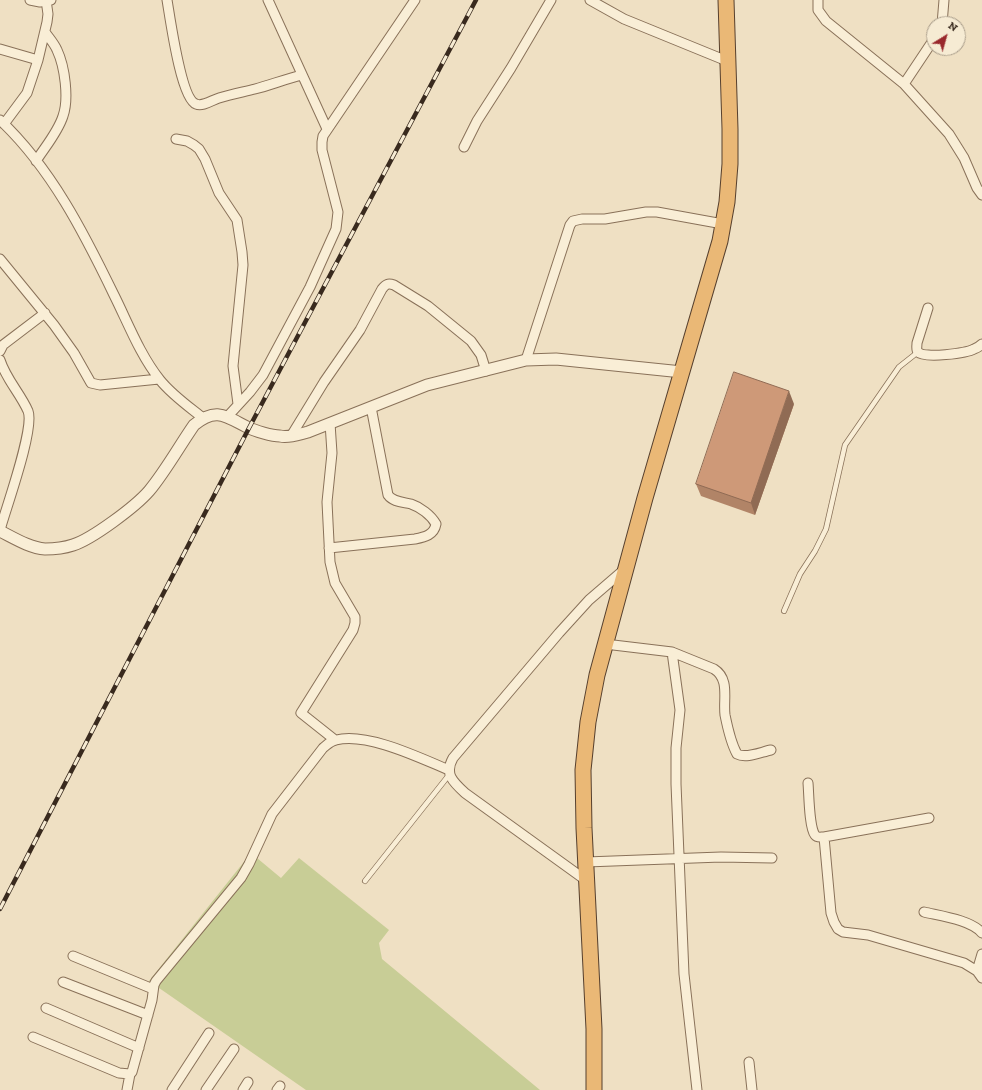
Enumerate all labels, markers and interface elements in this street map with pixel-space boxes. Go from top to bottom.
north arrow [926,16,966,56]
text: N [946,19,960,35]

